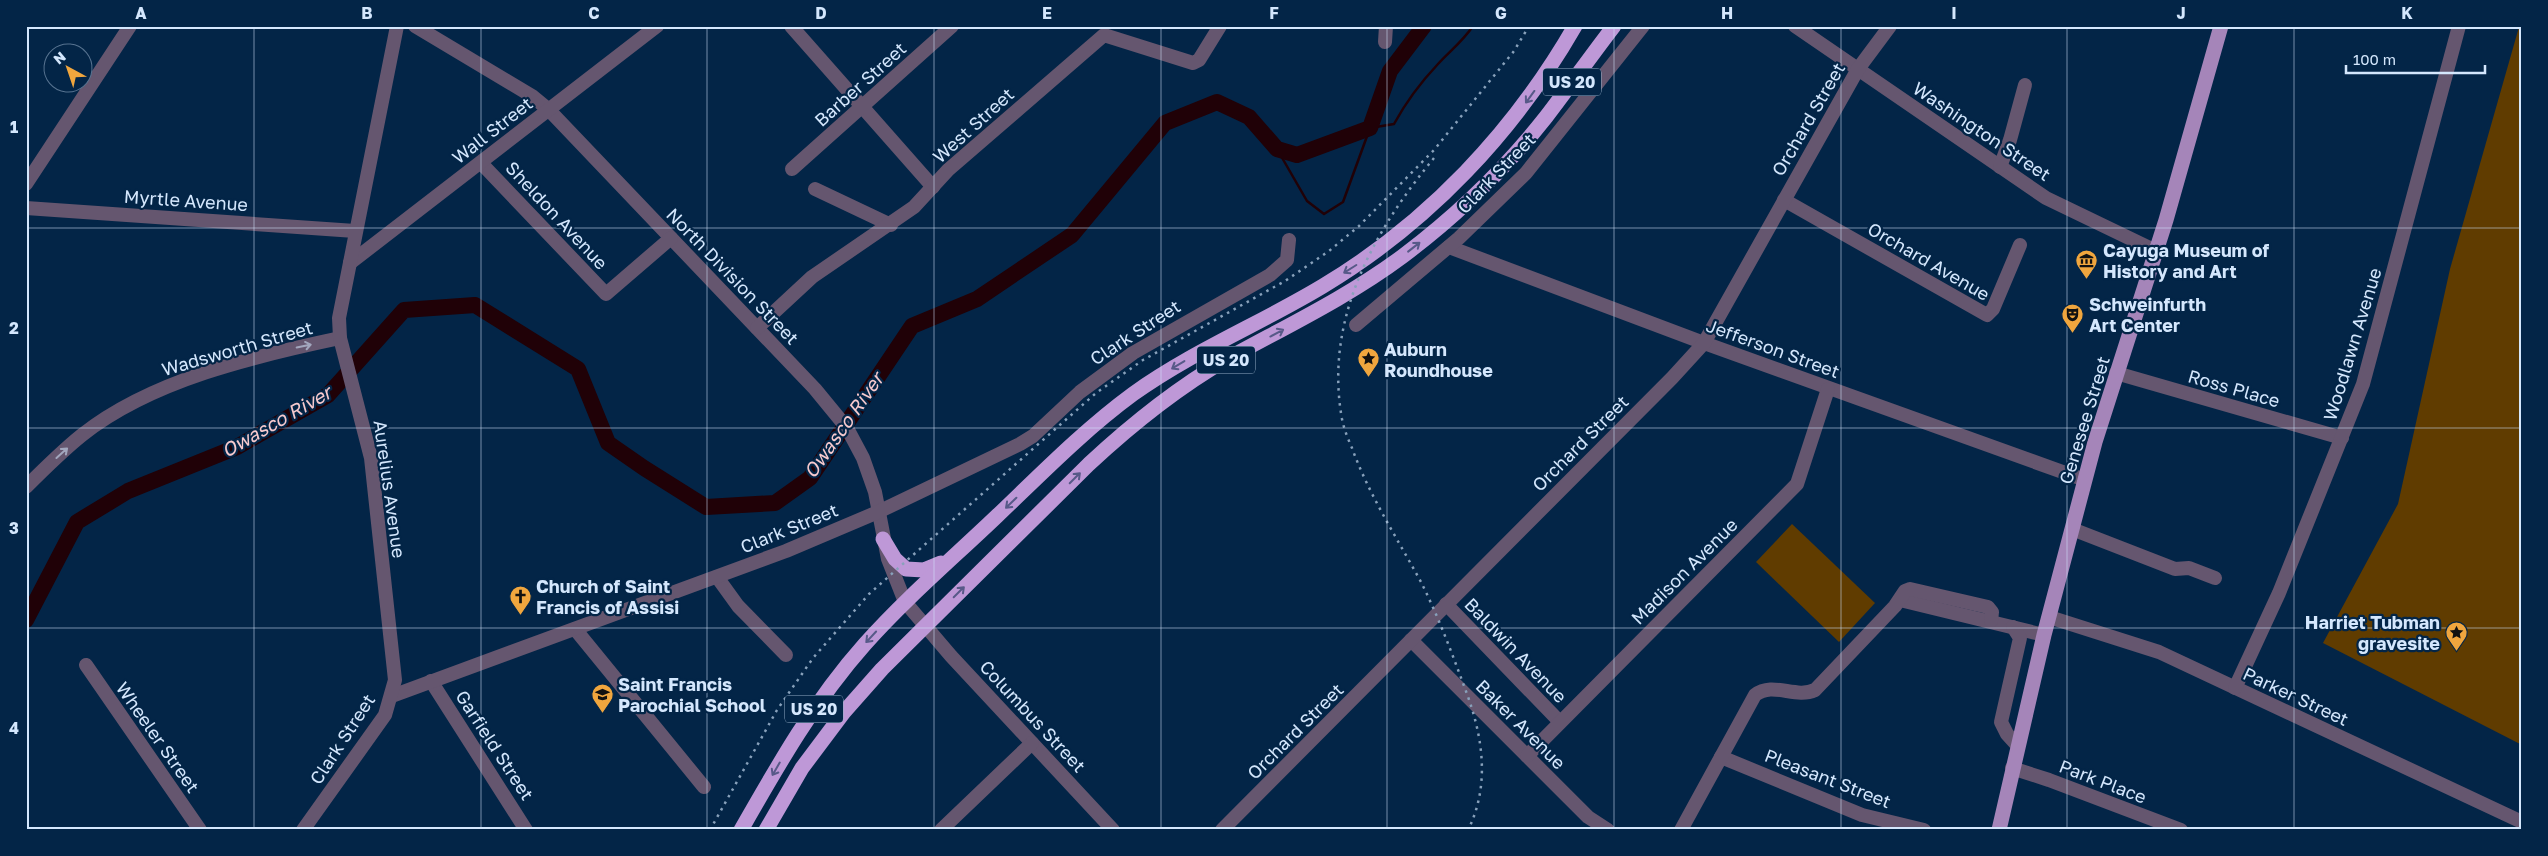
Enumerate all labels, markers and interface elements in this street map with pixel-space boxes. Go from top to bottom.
text: A [135,3,147,23]
text: B [361,3,373,23]
text: C [588,3,600,23]
text: D [815,3,827,23]
text: E [1042,3,1052,23]
text: F [1269,3,1279,23]
text: G [1495,3,1507,23]
text: H [1721,3,1733,23]
text: I [1951,3,1957,23]
text: J [2176,3,2186,23]
text: K [2401,3,2413,23]
street label: Barber Street [810,37,910,131]
north arrow [42,42,92,92]
scale bar [2346,42,2484,74]
text: N [50,48,69,68]
text: 100 m [2353,50,2396,68]
street label: Orchard Street [1767,59,1849,179]
road number: US 20 [1543,68,1601,95]
street label: Washington Street [1909,77,2055,185]
street label: West Street [928,83,1018,167]
one-way arrow [1525,89,1535,103]
street label: Wall Street [447,92,537,168]
text: 1 [10,117,18,137]
street label: Clark Street [1452,128,1540,218]
street label: Sheldon Avenue [501,156,613,274]
street label: Myrtle Avenue [123,185,249,215]
street label: North Division Street [662,203,804,349]
street label: Orchard Avenue [1864,217,1994,305]
place label: Cayuga Museum of History and Art [2103,239,2270,282]
one-way arrow [1408,242,1421,253]
museum icon: Cayuga Museum of History and Art [2075,248,2099,279]
one-way arrow [1344,264,1358,274]
street label: Woodlawn Avenue [2318,265,2386,423]
place label: Schweinfurth Art Center [2089,293,2206,336]
street label: Clark Street [1086,295,1184,369]
theatre icon: Schweinfurth Art Center [2061,302,2085,333]
street label: Jefferson Street [1703,314,1843,382]
street label: Wadsworth Street [159,316,315,380]
text: 2 [9,318,19,338]
one-way arrow [1269,328,1284,338]
place label: Auburn Roundhouse [1384,338,1493,381]
one-way arrow [295,341,311,350]
road number: US 20 [1197,346,1255,374]
place icon: Auburn Roundhouse [1356,347,1380,378]
street label: Genesee Street [2054,353,2114,487]
one-way arrow [1171,360,1185,370]
street label: Ross Place [2186,364,2282,412]
water label: Owasco River [798,366,889,482]
water label: Owasco River [217,379,337,462]
street label: Orchard Street [1527,390,1633,496]
street label: Aurelius Avenue [369,419,411,559]
one-way arrow [56,447,69,459]
one-way arrow [1069,472,1081,485]
one-way arrow [1004,497,1017,509]
street label: Clark Street [737,498,841,558]
street label: Madison Avenue [1626,513,1742,629]
text: 3 [9,518,19,538]
place label: Church of Saint Francis of Assisi [536,575,679,618]
church icon: Church of Saint Francis of Assisi [508,584,532,615]
one-way arrow [953,587,965,599]
street label: Baldwin Avenue [1460,593,1572,707]
place label: Harriet Tubman gravesite [2305,611,2440,654]
place icon: Harriet Tubman gravesite [2444,620,2468,651]
one-way arrow [865,631,877,644]
street label: Columbus Street [976,656,1090,776]
street label: Parker Street [2240,662,2352,730]
place label: Saint Francis Parochial School [618,673,766,716]
street label: Baker Avenue [1472,675,1570,773]
street label: Wheeler Street [112,677,204,797]
street label: Orchard Street [1242,678,1348,784]
school or university icon: Saint Francis Parochial School [590,682,614,713]
street label: Garfield Street [451,686,539,804]
street label: Clark Street [305,690,379,788]
road number: US 20 [785,696,843,722]
text: 4 [9,718,19,738]
street label: Pleasant Street [1762,744,1894,812]
street label: Park Place [2056,754,2150,808]
one-way arrow [770,761,780,775]

